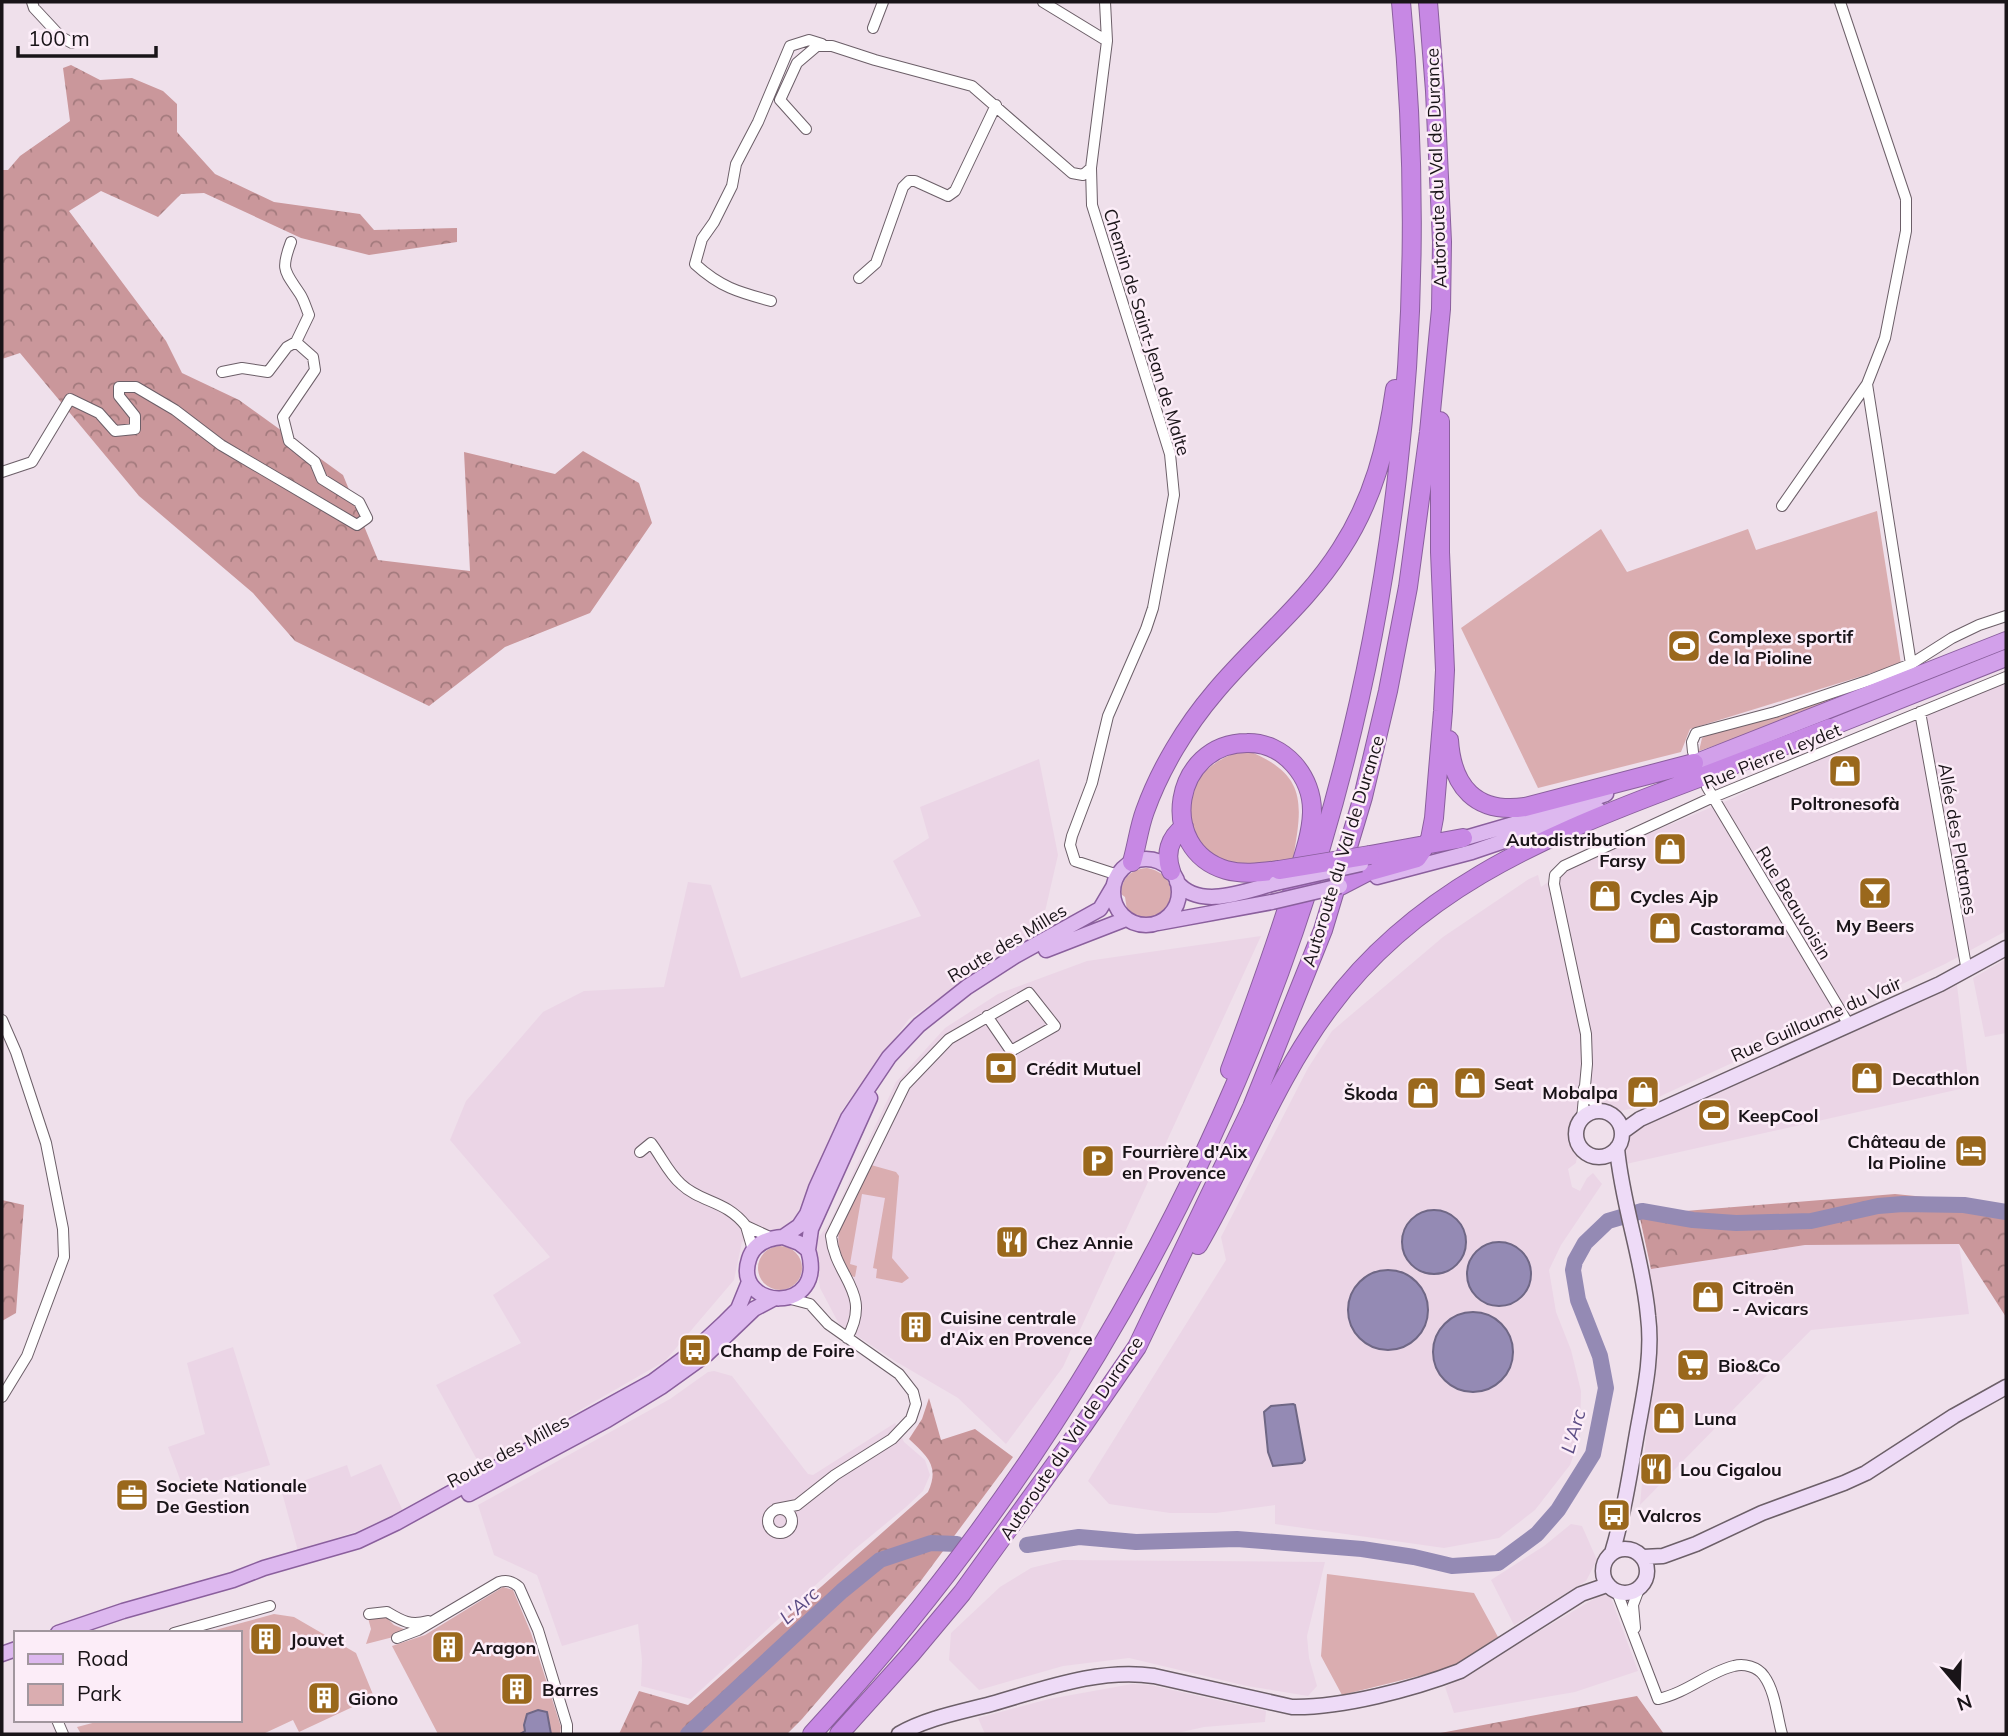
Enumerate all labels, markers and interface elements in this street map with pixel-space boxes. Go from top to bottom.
scale bar [18,14,156,58]
text: 100 m [28,25,90,51]
street label: Autoroute du Val de Durance [1420,47,1452,289]
street label: Chemin de Saint-Jean de Malte [1098,206,1196,458]
place label: Complexe sportif de la Pioline [1708,625,1854,669]
sports icon: Complexe sportif de la Pioline [1665,627,1703,665]
street label: Rue Pierre Leydet [1700,718,1844,794]
street label: Autoroute du Val de Durance [1297,733,1389,969]
shop icon: Poltronesofà [1826,752,1864,790]
street label: Allée des Platanes [1933,761,1983,917]
place label: Poltronesofà [1790,792,1900,815]
place label: Autodistribution Farsy [1506,828,1646,872]
shop icon: Autodistribution Farsy [1651,830,1689,868]
street label: Rue Beauvoisin [1751,842,1837,964]
bar icon: My Beers [1856,874,1894,912]
shop icon: Cycles Ajp [1586,877,1624,915]
place label: Cycles Ajp [1630,885,1718,908]
street label: Route des Milles [943,898,1071,988]
shop icon: Castorama [1646,909,1684,947]
place label: My Beers [1836,914,1914,937]
place label: Castorama [1690,917,1785,940]
street label: Rue Guillaume du Vair [1727,971,1905,1067]
bank icon: Crédit Mutuel [982,1049,1020,1087]
place label: Crédit Mutuel [1026,1057,1141,1080]
shop icon: Decathlon [1848,1059,1886,1097]
shop icon: Seat [1451,1064,1489,1102]
place label: Decathlon [1892,1067,1980,1090]
place label: Seat [1494,1072,1534,1095]
shop icon: Mobalpa [1624,1073,1662,1111]
shop icon: Škoda [1404,1074,1442,1112]
place label: Mobalpa [1542,1081,1618,1104]
place label: Škoda [1344,1082,1398,1105]
sports icon: KeepCool [1695,1096,1733,1134]
place label: KeepCool [1738,1104,1818,1127]
place label: Château de la Pioline [1847,1130,1946,1174]
hotel icon: Château de la Pioline [1952,1132,1990,1170]
place label: Fourrière d'Aix en Provence [1122,1140,1249,1184]
parking icon: Fourrière d'Aix en Provence [1079,1142,1117,1180]
restaurant icon: Chez Annie [993,1223,1031,1261]
place label: Chez Annie [1036,1231,1133,1254]
place label: Citroën - Avicars [1732,1276,1808,1320]
shop icon: Citroën - Avicars [1689,1278,1727,1316]
place label: Cuisine centrale d'Aix en Provence [940,1306,1093,1350]
building icon: Cuisine centrale d'Aix en Provence [897,1308,935,1346]
bus stop icon: Champ de Foire [676,1331,714,1369]
street label: Autoroute du Val de Durance [994,1332,1148,1544]
place label: Champ de Foire [720,1339,855,1362]
supermarket icon: Bio&Co [1674,1346,1712,1384]
place label: Bio&Co [1718,1354,1781,1377]
shop icon: Luna [1650,1399,1688,1437]
water label: L'Arc [1555,1406,1591,1456]
place label: Luna [1694,1407,1737,1430]
street label: Route des Milles [443,1409,573,1493]
restaurant icon: Lou Cigalou [1637,1450,1675,1488]
place label: Lou Cigalou [1680,1458,1782,1481]
place label: Societe Nationale De Gestion [156,1474,307,1518]
office icon: Societe Nationale De Gestion [113,1476,151,1514]
bus stop icon: Valcros [1595,1496,1633,1534]
place label: Valcros [1637,1504,1701,1527]
water label: L'Arc [774,1581,824,1629]
building icon: Jouvet [247,1620,285,1658]
place label: Jouvet [290,1628,344,1651]
building icon: Aragon [429,1628,467,1666]
legend [14,1631,242,1722]
place label: Aragon [472,1636,536,1659]
text: Road [77,1645,128,1671]
north arrow [1924,1652,1994,1722]
building icon: Barres [498,1670,536,1708]
place label: Barres [542,1678,598,1701]
building icon: Giono [305,1679,343,1717]
text: Park [77,1680,121,1706]
place label: Giono [348,1687,398,1710]
text: N [1954,1689,1975,1717]

